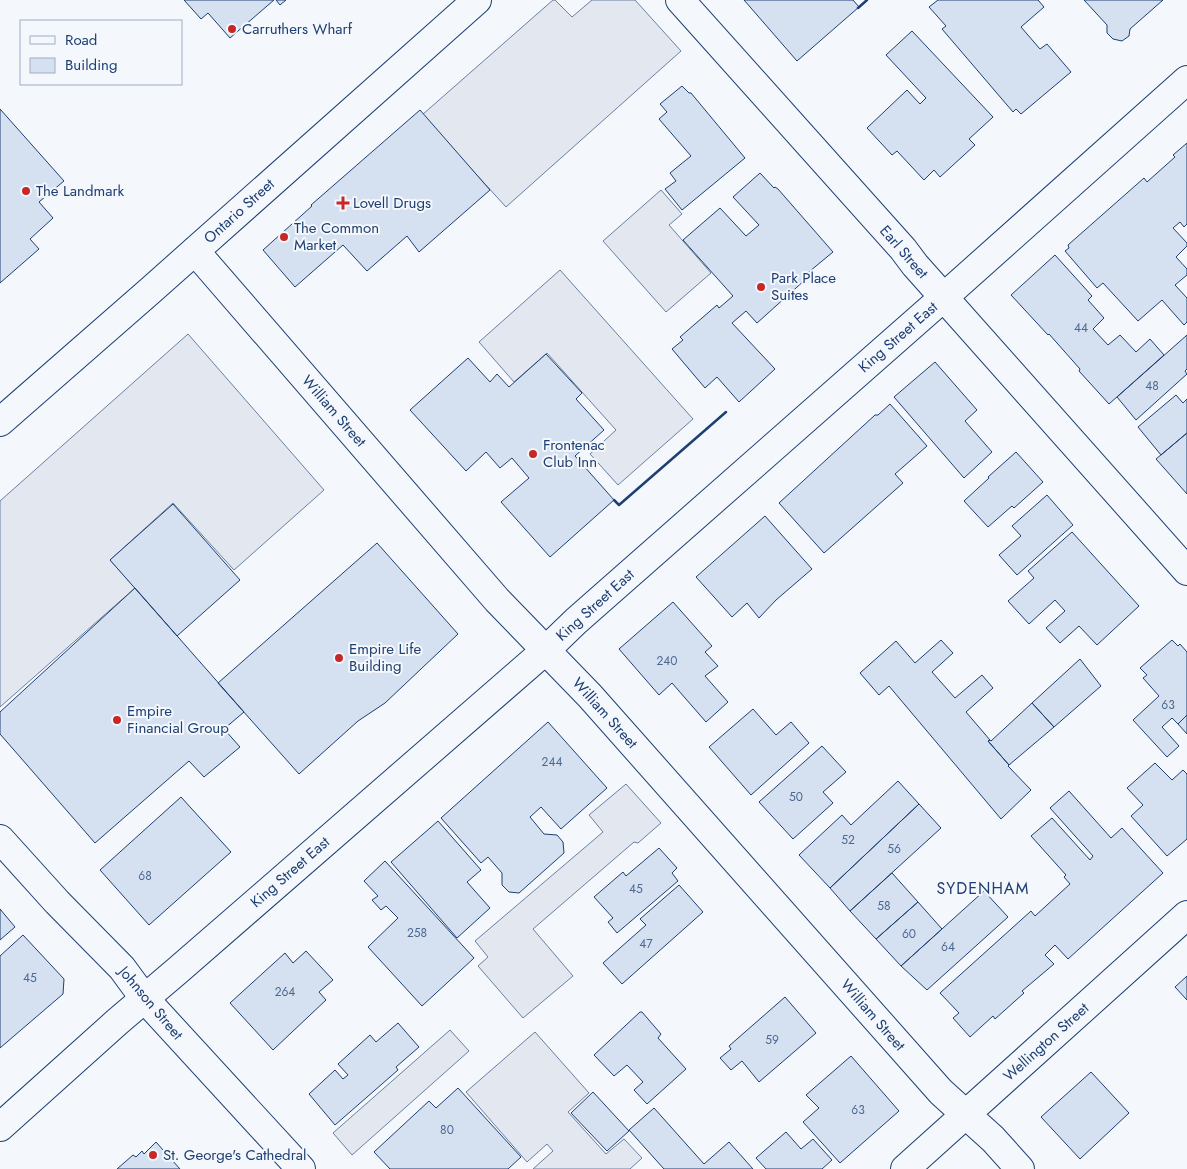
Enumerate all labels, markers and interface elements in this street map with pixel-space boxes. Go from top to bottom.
place label: Carruthers Wharf [242,18,353,40]
legend [20,20,182,85]
marker: Carruthers Wharf [226,23,238,35]
text: Road [65,29,97,51]
text: Building [65,54,117,76]
street label: Ontario Street [199,173,279,249]
place label: The Landmark [36,180,125,202]
marker: The Landmark [20,185,32,197]
place label: Lovell Drugs [353,192,431,214]
marker: Lovell Drugs [337,197,349,209]
place label: The Common Market [294,217,379,256]
street label: Earl Street [875,220,934,284]
marker: The Common Market [278,231,290,243]
place label: Park Place Suites [771,267,836,306]
marker: Park Place Suites [755,281,767,293]
street label: King Street East [854,296,943,378]
house number: 44 [1074,319,1088,337]
street label: William Street [297,370,372,452]
house number: 48 [1145,377,1159,395]
place label: Frontenac Club Inn [543,434,605,473]
marker: Frontenac Club Inn [527,448,539,460]
street label: King Street East [551,564,639,646]
place label: Empire Life Building [349,638,421,677]
marker: Empire Life Building [333,652,345,664]
house number: 240 [656,652,678,670]
street label: William Street [567,673,643,754]
house number: 63 [1161,696,1175,714]
place label: Empire Financial Group [127,700,229,739]
marker: Empire Financial Group [111,714,123,726]
house number: 244 [542,753,562,771]
house number: 50 [789,788,803,806]
street label: King Street East [246,831,335,913]
house number: 52 [841,831,855,849]
house number: 56 [887,840,901,858]
house number: 68 [138,867,152,885]
district label: SYDENHAM [937,877,1029,900]
house number: 45 [629,880,643,898]
house number: 58 [877,897,891,915]
house number: 258 [407,924,427,942]
house number: 60 [902,925,916,943]
house number: 47 [639,935,653,953]
house number: 64 [941,938,955,956]
street label: Johnson Street [112,960,189,1045]
house number: 45 [23,969,37,987]
street label: William Street [836,974,911,1056]
house number: 264 [275,983,295,1001]
street label: Wellington Street [998,997,1094,1086]
house number: 59 [765,1031,779,1049]
house number: 63 [851,1101,865,1119]
house number: 80 [440,1121,454,1139]
place label: St. George's Cathedral [163,1144,306,1166]
marker: St. George's Cathedral [147,1149,159,1161]

